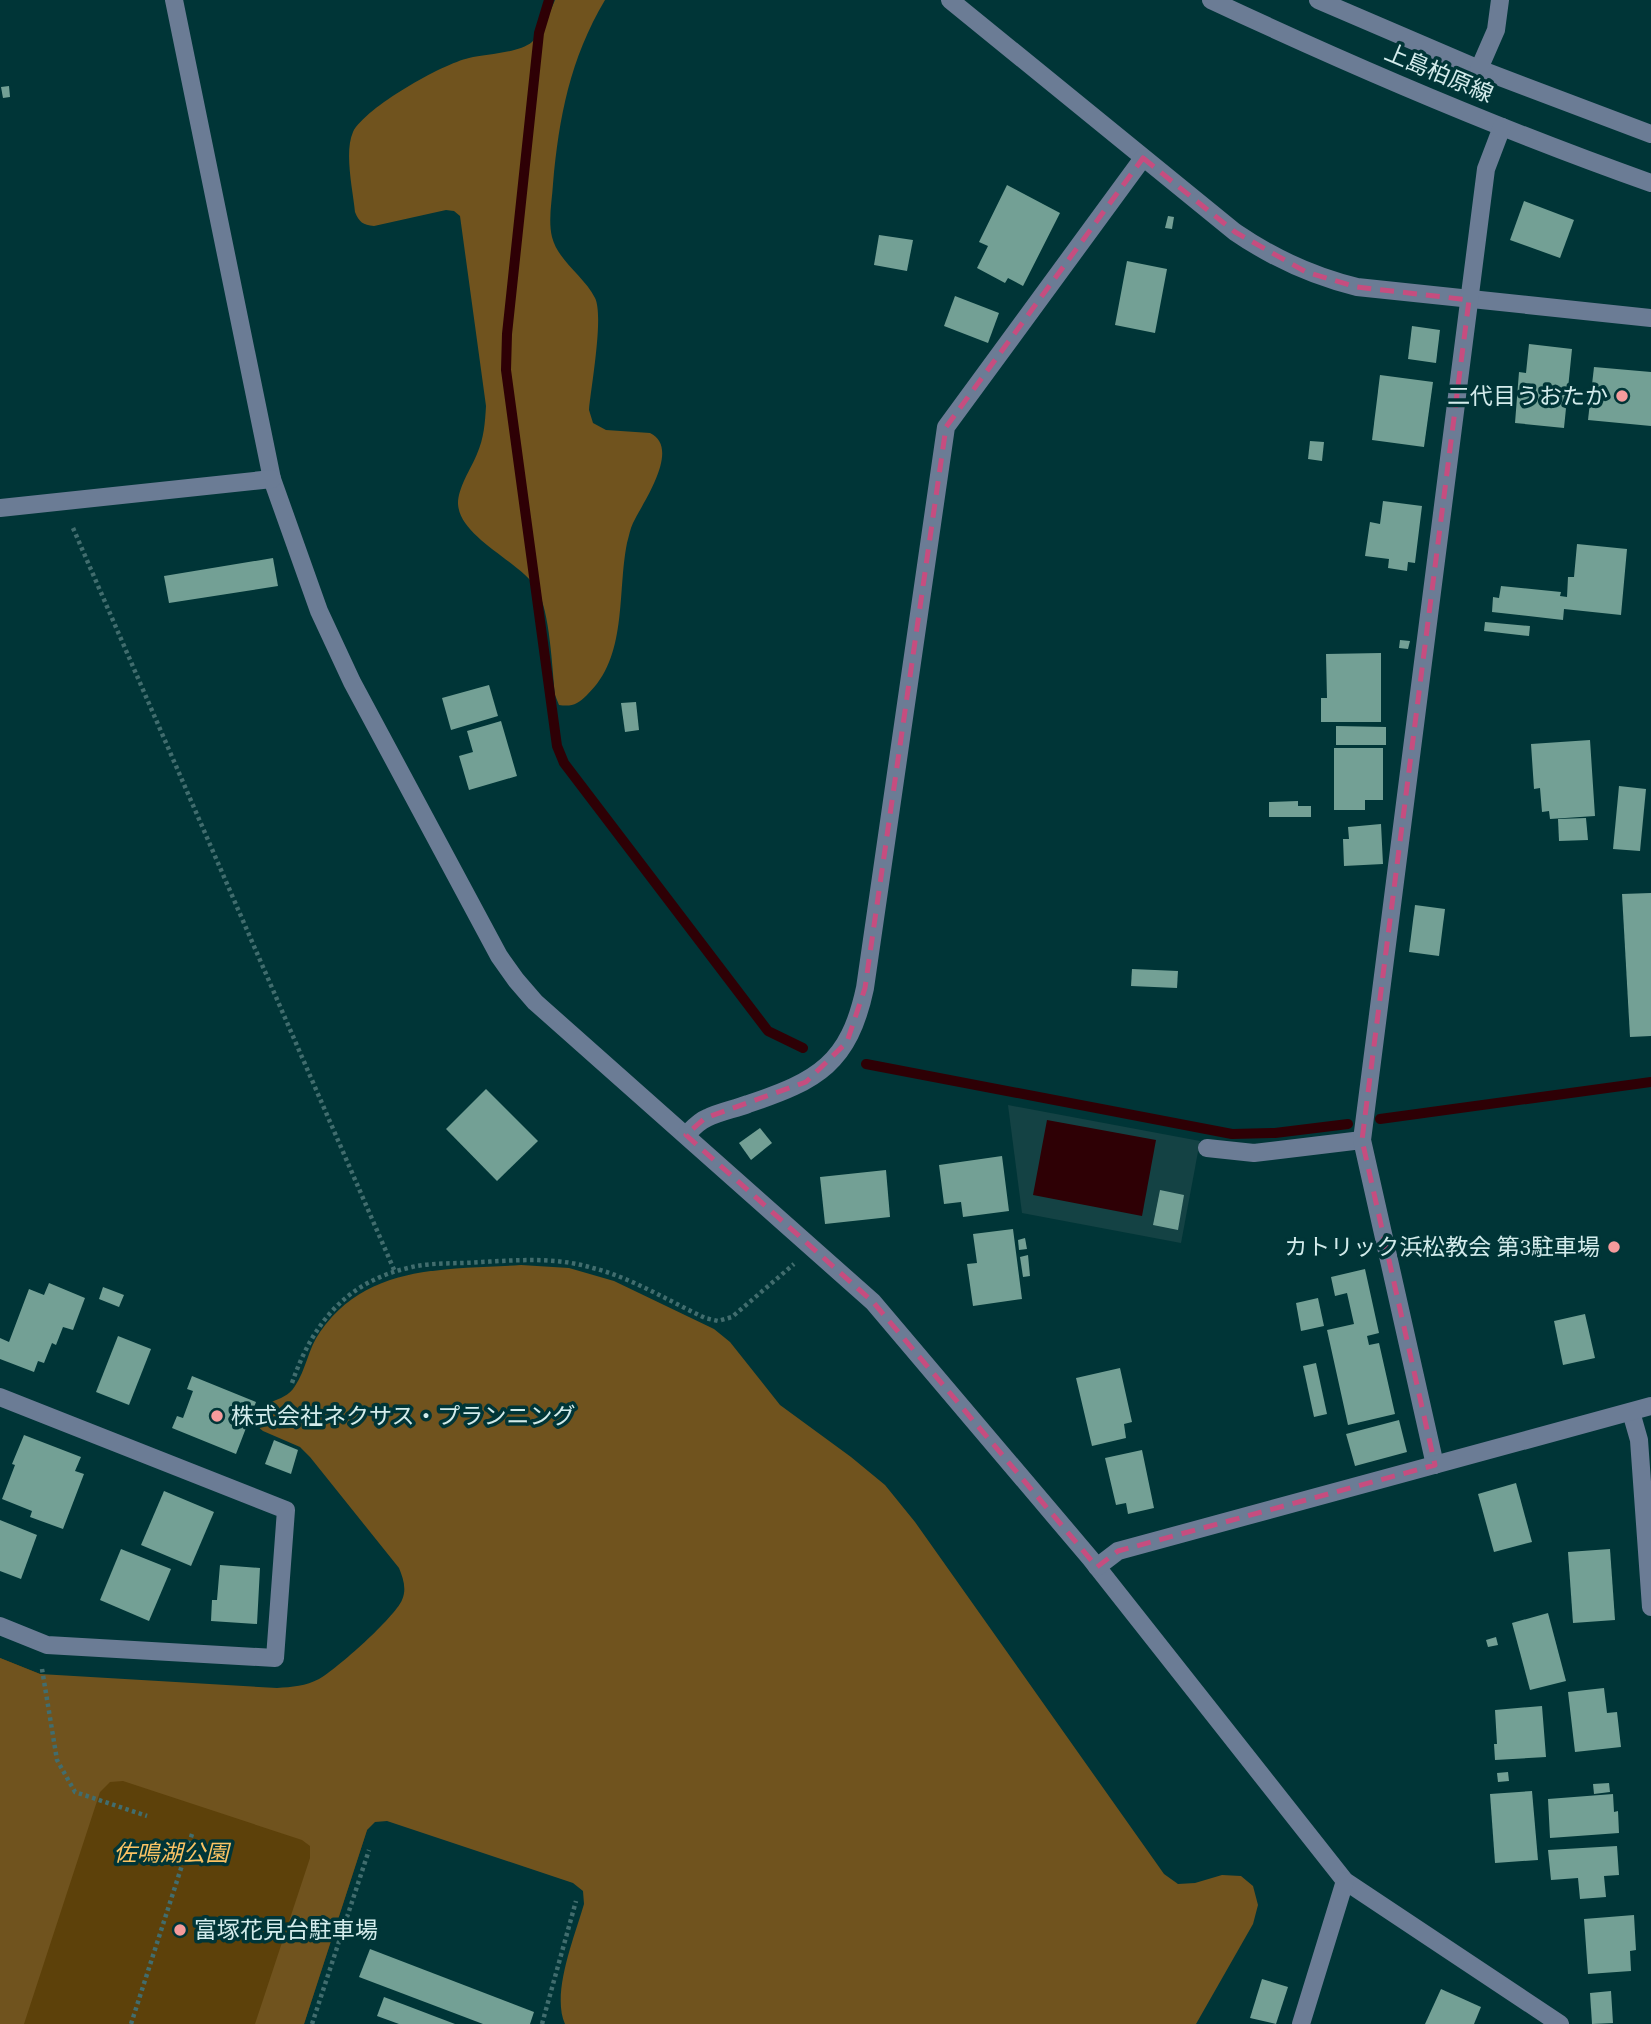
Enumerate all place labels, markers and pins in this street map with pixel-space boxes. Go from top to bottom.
place label: 二代目うおたか [1447,380,1608,412]
marker: 二代目うおたか [1614,388,1630,404]
place label: カトリック浜松教会 第3駐車場 [1284,1231,1600,1263]
marker: カトリック浜松教会 第3駐車場 [1606,1239,1622,1255]
place label: 株式会社ネクサス・プランニング [231,1400,576,1432]
marker: 株式会社ネクサス・プランニング [209,1408,225,1424]
place label: 富塚花見台駐車場 [194,1914,378,1946]
marker: 富塚花見台駐車場 [172,1922,188,1938]

